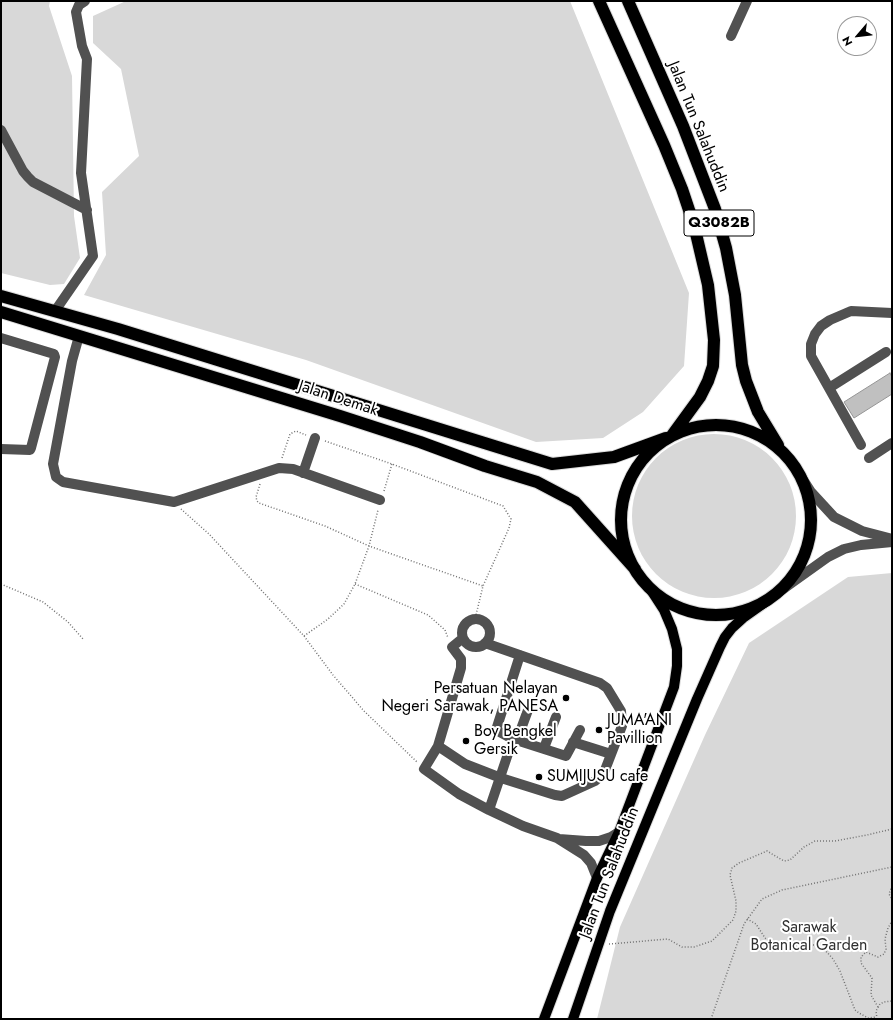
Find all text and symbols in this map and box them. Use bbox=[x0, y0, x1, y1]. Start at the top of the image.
north arrow bbox=[837, 16, 877, 56]
text: N bbox=[838, 34, 856, 49]
street label: Jalan Tun Salahuddin bbox=[663, 59, 733, 195]
road number: Q3082B bbox=[684, 210, 754, 236]
street label: Jalan Demak bbox=[296, 377, 380, 421]
place label: Persatuan Nelayan Negeri Sarawak, PANESA bbox=[381, 679, 558, 717]
marker: Persatuan Nelayan Negeri Sarawak, PANESA bbox=[561, 693, 571, 703]
place label: JUMA'ANI Pavillion bbox=[607, 711, 672, 749]
place label: Boy Bengkel Gersik bbox=[474, 722, 557, 760]
marker: JUMA'ANI Pavillion bbox=[594, 725, 604, 735]
marker: Boy Bengkel Gersik bbox=[461, 736, 471, 746]
place label: SUMIJUSU cafe bbox=[547, 767, 648, 787]
marker: SUMIJUSU cafe bbox=[534, 772, 544, 782]
street label: Jalan Tun Salahuddin bbox=[576, 805, 644, 941]
park label: Sarawak Botanical Garden bbox=[751, 918, 867, 956]

